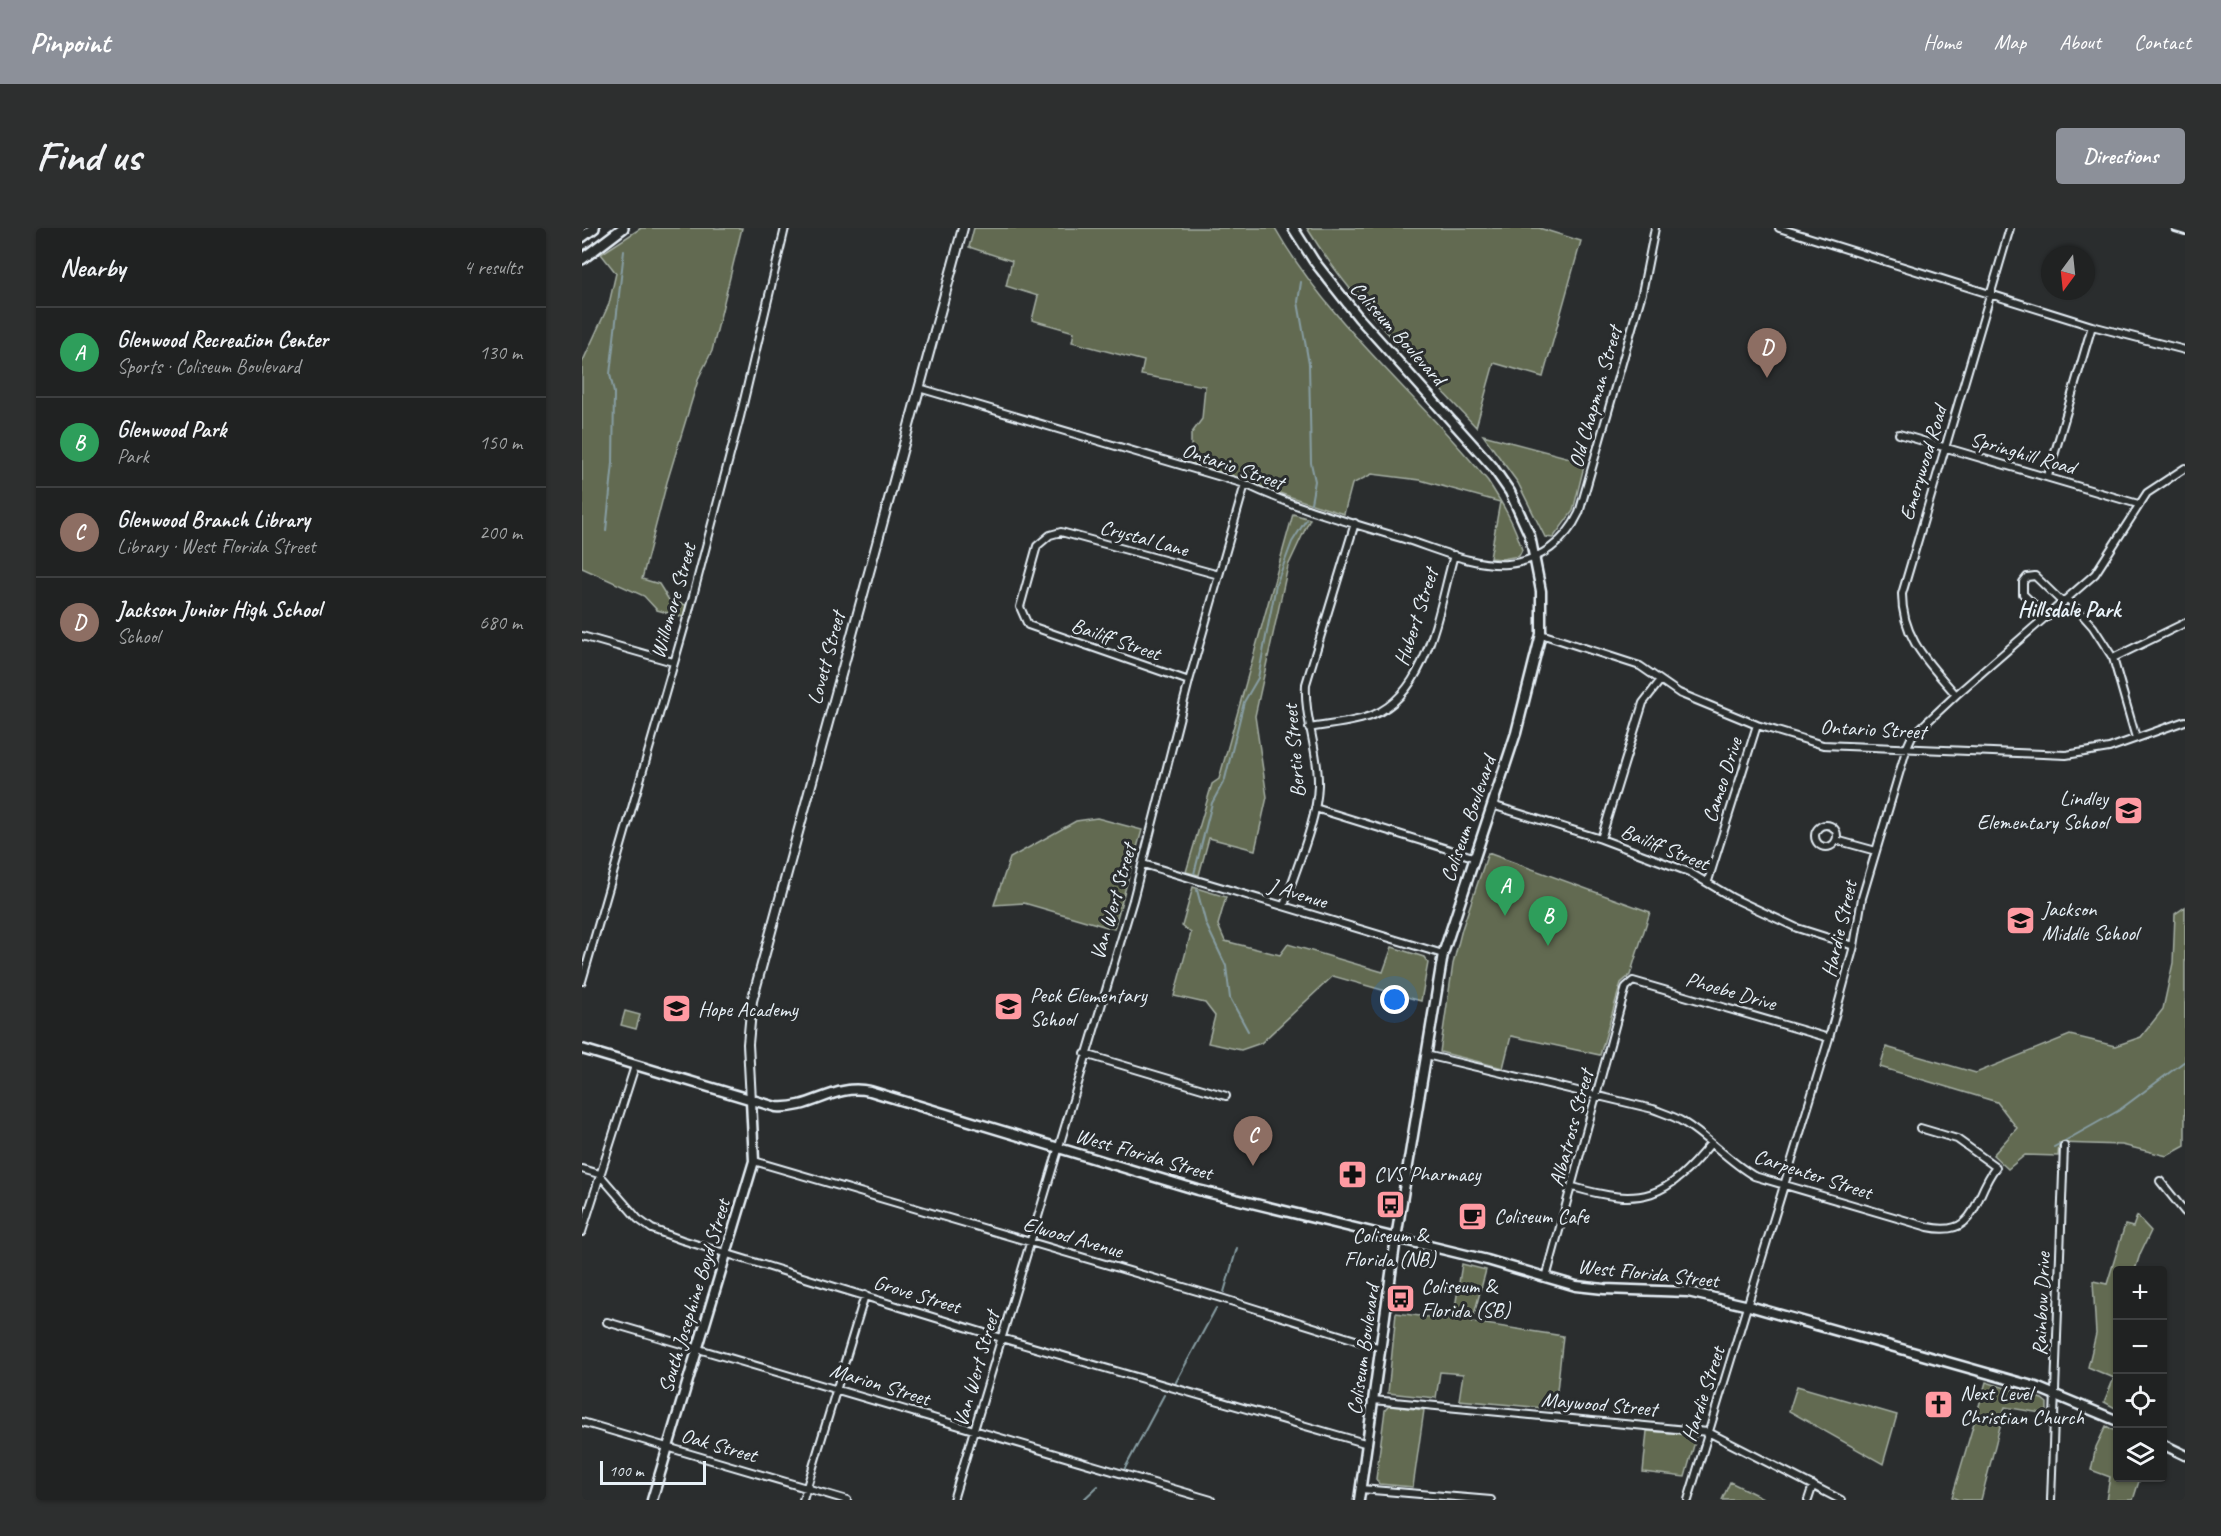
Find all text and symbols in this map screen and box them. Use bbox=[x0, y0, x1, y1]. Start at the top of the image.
text: Pinpoint bbox=[30, 25, 110, 60]
text: Home bbox=[1923, 29, 1961, 55]
text: Map bbox=[1994, 29, 2026, 55]
text: About bbox=[2059, 29, 2101, 55]
text: Contact bbox=[2134, 29, 2191, 55]
button: Directions bbox=[2056, 128, 2185, 184]
text: Find us bbox=[36, 130, 141, 183]
north arrow bbox=[2041, 246, 2095, 300]
text: Nearby bbox=[60, 251, 125, 284]
text: 4 results bbox=[463, 255, 522, 280]
street label: Coliseum Boulevard bbox=[1344, 276, 1454, 393]
street label: Old Chapman Street bbox=[1562, 320, 1628, 471]
text: Glenwood Recreation Center bbox=[117, 326, 328, 354]
pin: D bbox=[1748, 328, 1786, 378]
text: A bbox=[74, 340, 85, 365]
text: 130 m bbox=[479, 340, 522, 365]
text: Sports · Coliseum Boulevard bbox=[117, 354, 300, 379]
street label: Emerywood Road bbox=[1893, 400, 1954, 524]
text: Glenwood Park bbox=[117, 416, 226, 444]
street label: Springhill Road bbox=[1967, 426, 2082, 481]
text: B bbox=[74, 430, 85, 455]
text: 150 m bbox=[479, 430, 522, 455]
street label: Ontario Street bbox=[1179, 436, 1290, 496]
text: Park bbox=[117, 444, 149, 469]
text: Glenwood Branch Library bbox=[117, 506, 310, 534]
street label: Crystal Lane bbox=[1097, 514, 1192, 563]
text: C bbox=[75, 520, 84, 545]
text: 200 m bbox=[479, 520, 522, 545]
text: Library · West Florida Street bbox=[117, 534, 316, 559]
street label: Willomore Street bbox=[644, 539, 702, 661]
street label: Hubert Street bbox=[1388, 562, 1445, 669]
text: Jackson Junior High School bbox=[117, 596, 322, 624]
district label: Hillsdale Park bbox=[2018, 596, 2122, 624]
street label: Lovett Street bbox=[801, 606, 852, 707]
text: D bbox=[74, 610, 85, 635]
text: 680 m bbox=[479, 610, 522, 635]
street label: Bailiff Street bbox=[1068, 612, 1166, 667]
text: School bbox=[117, 624, 160, 649]
street label: Bertie Street bbox=[1277, 701, 1311, 799]
street label: Ontario Street bbox=[1820, 713, 1930, 745]
street label: Cameo Drive bbox=[1696, 733, 1748, 826]
street label: Coliseum Boulevard bbox=[1434, 749, 1503, 885]
place label: Lindley Elementary School bbox=[1977, 785, 2111, 835]
school or university icon: Lindley Elementary School bbox=[2113, 794, 2145, 826]
street label: Bailiff Street bbox=[1617, 818, 1715, 877]
street label: Van Wert Street bbox=[1084, 838, 1143, 963]
pin: A bbox=[1486, 866, 1524, 916]
street label: J Avenue bbox=[1265, 872, 1331, 915]
street label: Hardie Street bbox=[1815, 876, 1863, 980]
pin: B bbox=[1528, 896, 1568, 946]
place label: Jackson Middle School bbox=[2041, 896, 2142, 946]
school or university icon: Jackson Middle School bbox=[2005, 905, 2037, 937]
street label: Phoebe Drive bbox=[1683, 966, 1780, 1017]
place label: Peck Elementary School bbox=[1030, 982, 1149, 1032]
your location bbox=[1380, 985, 1409, 1014]
school or university icon: Peck Elementary School bbox=[993, 991, 1025, 1023]
school or university icon: Hope Academy bbox=[661, 993, 693, 1025]
place label: Hope Academy bbox=[698, 996, 799, 1022]
street label: Albatross Street bbox=[1543, 1064, 1600, 1189]
pin: C bbox=[1234, 1116, 1272, 1166]
street label: West Florida Street bbox=[1072, 1122, 1218, 1187]
street label: Carpenter Street bbox=[1751, 1143, 1877, 1206]
pharmacy icon: CVS Pharmacy bbox=[1337, 1158, 1369, 1190]
place label: CVS Pharmacy bbox=[1374, 1161, 1482, 1187]
bus stop icon: Coliseum & Florida (NB) bbox=[1374, 1188, 1406, 1220]
street label: South Josephine Boyd Street bbox=[652, 1194, 736, 1396]
cafe icon: Coliseum Cafe bbox=[1457, 1200, 1489, 1232]
place label: Coliseum Cafe bbox=[1494, 1203, 1590, 1229]
street label: Elwood Avenue bbox=[1020, 1210, 1127, 1264]
place label: Coliseum & Florida (NB) bbox=[1344, 1222, 1437, 1272]
street label: Rainbow Drive bbox=[2026, 1250, 2056, 1356]
street label: West Florida Street bbox=[1576, 1253, 1722, 1294]
map controls bbox=[2113, 1266, 2167, 1482]
button: + bbox=[2113, 1266, 2167, 1320]
street label: Grove Street bbox=[870, 1269, 965, 1320]
place label: Coliseum & Florida (SB) bbox=[1421, 1273, 1511, 1323]
street label: Coliseum Boulevard bbox=[1341, 1280, 1386, 1417]
bus stop icon: Coliseum & Florida (SB) bbox=[1384, 1282, 1416, 1314]
street label: Van Wert Street bbox=[947, 1305, 1006, 1430]
button: − bbox=[2113, 1320, 2167, 1374]
street label: Hardie Street bbox=[1675, 1341, 1731, 1445]
street label: Marion Street bbox=[827, 1357, 935, 1412]
button: locate bbox=[2113, 1374, 2167, 1428]
place label: Next Level Christian Church bbox=[1960, 1380, 2084, 1430]
street label: Maywood Street bbox=[1540, 1386, 1661, 1422]
church icon: Next Level Christian Church bbox=[1923, 1389, 1955, 1421]
street label: Oak Street bbox=[678, 1422, 762, 1469]
button: layers bbox=[2113, 1428, 2167, 1482]
scale bar bbox=[600, 1458, 706, 1486]
text: 100 m bbox=[609, 1461, 643, 1481]

